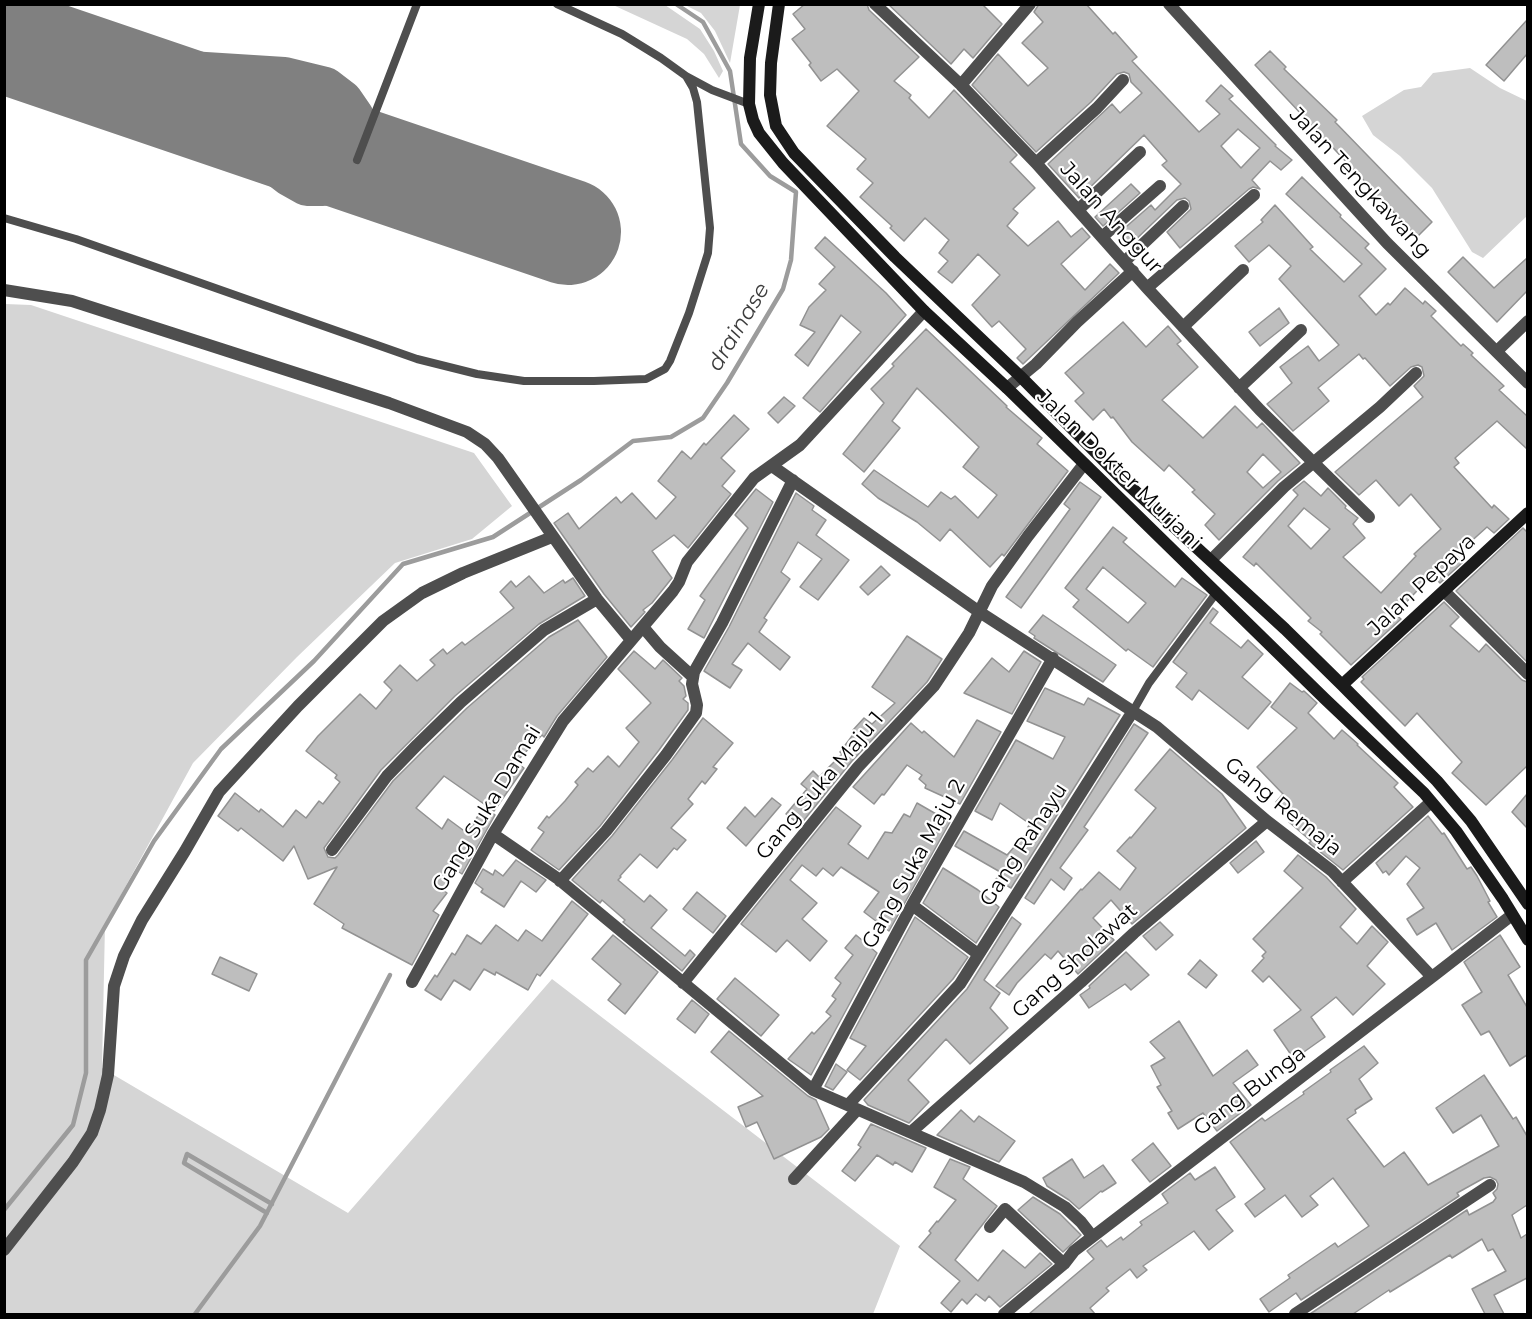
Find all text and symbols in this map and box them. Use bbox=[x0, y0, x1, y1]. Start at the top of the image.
street label: Jalan Tengkawang bbox=[1284, 103, 1436, 263]
street label: Jalan Anggur bbox=[1054, 157, 1168, 279]
water label: drainase bbox=[702, 278, 776, 376]
street label: Jalan Dokter Murjani bbox=[1031, 385, 1207, 555]
street label: Jalan Pepaya bbox=[1363, 529, 1481, 641]
street label: Gang Suka Maju 1 bbox=[751, 707, 889, 865]
street label: Gang Suka Damai bbox=[427, 721, 547, 897]
street label: Gang Remaja bbox=[1219, 752, 1347, 862]
street label: Gang Suka Maju 2 bbox=[857, 775, 971, 953]
street label: Gang Rahayu bbox=[975, 779, 1073, 911]
street label: Gang Sholawat bbox=[1007, 898, 1143, 1024]
street label: Gang Bunga bbox=[1189, 1041, 1311, 1141]

